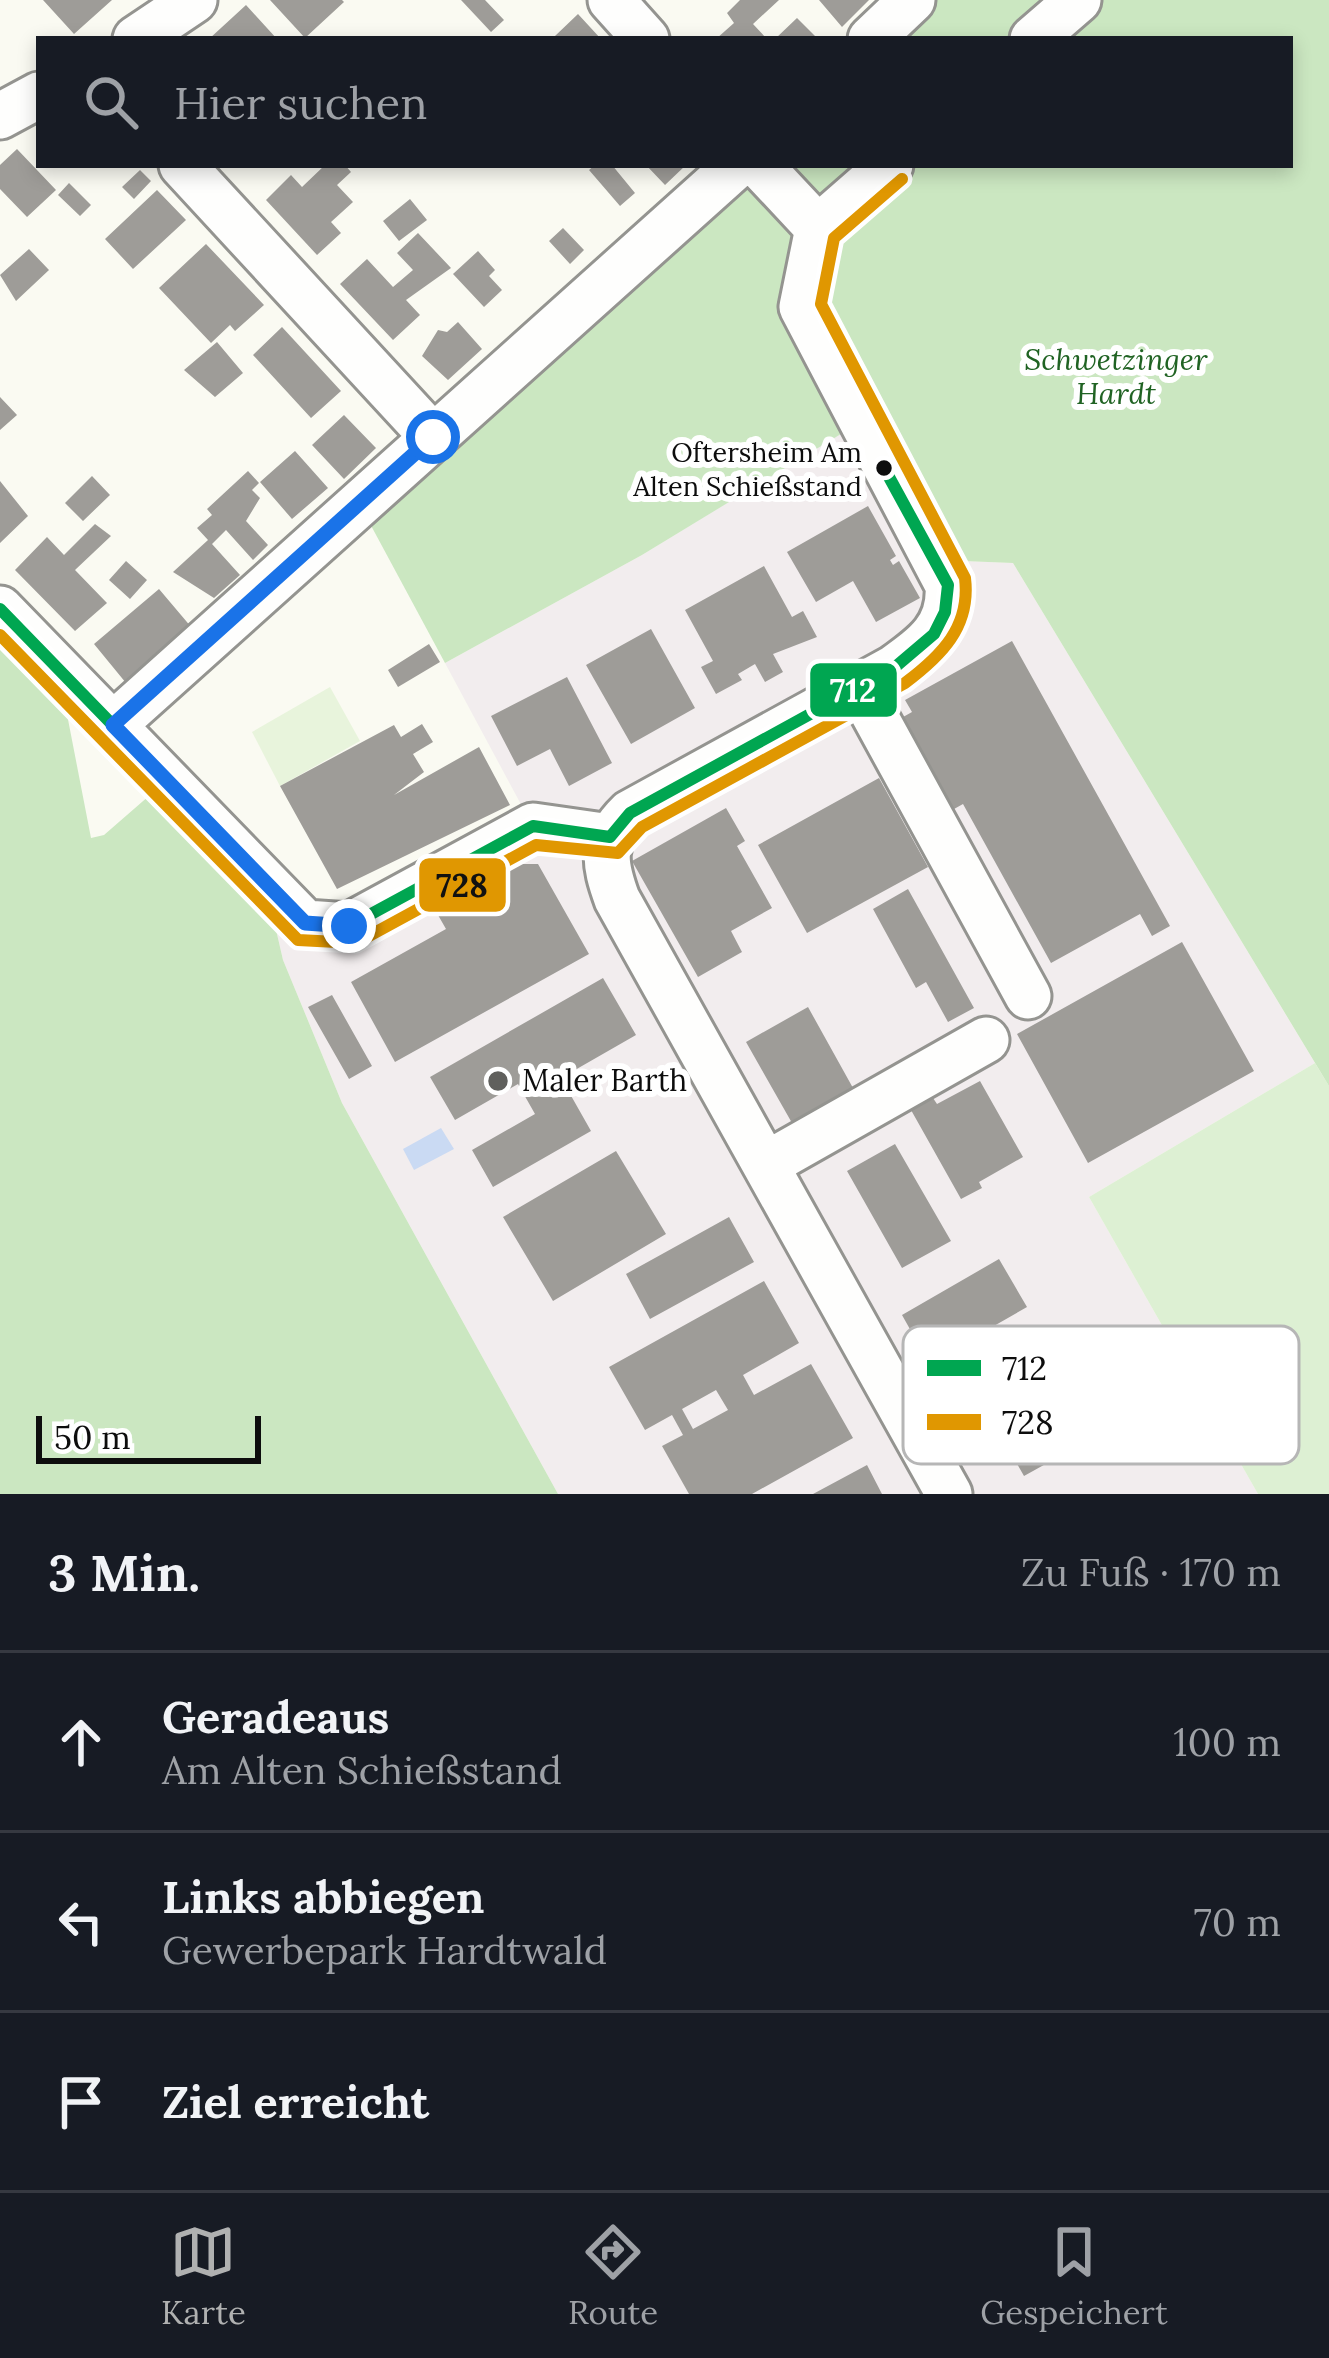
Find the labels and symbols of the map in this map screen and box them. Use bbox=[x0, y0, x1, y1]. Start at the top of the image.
park label: Schwetzinger Hardt bbox=[1024, 340, 1208, 412]
route start bbox=[406, 410, 460, 464]
place label: Oftersheim Am Alten Schießstand bbox=[632, 435, 862, 503]
marker: Oftersheim Am Alten Schießstand bbox=[873, 457, 895, 479]
line badge: 712 bbox=[808, 661, 899, 719]
text: 712 bbox=[830, 669, 876, 711]
line badge: 728 bbox=[417, 856, 508, 914]
text: 728 bbox=[436, 864, 488, 906]
route end bbox=[322, 899, 376, 953]
place label: Maler Barth bbox=[522, 1061, 687, 1099]
marker: Maler Barth bbox=[485, 1068, 511, 1094]
legend bbox=[903, 1326, 1299, 1464]
text: 712 bbox=[1002, 1347, 1047, 1389]
text: 728 bbox=[1002, 1401, 1053, 1443]
scale bar bbox=[36, 1410, 261, 1463]

